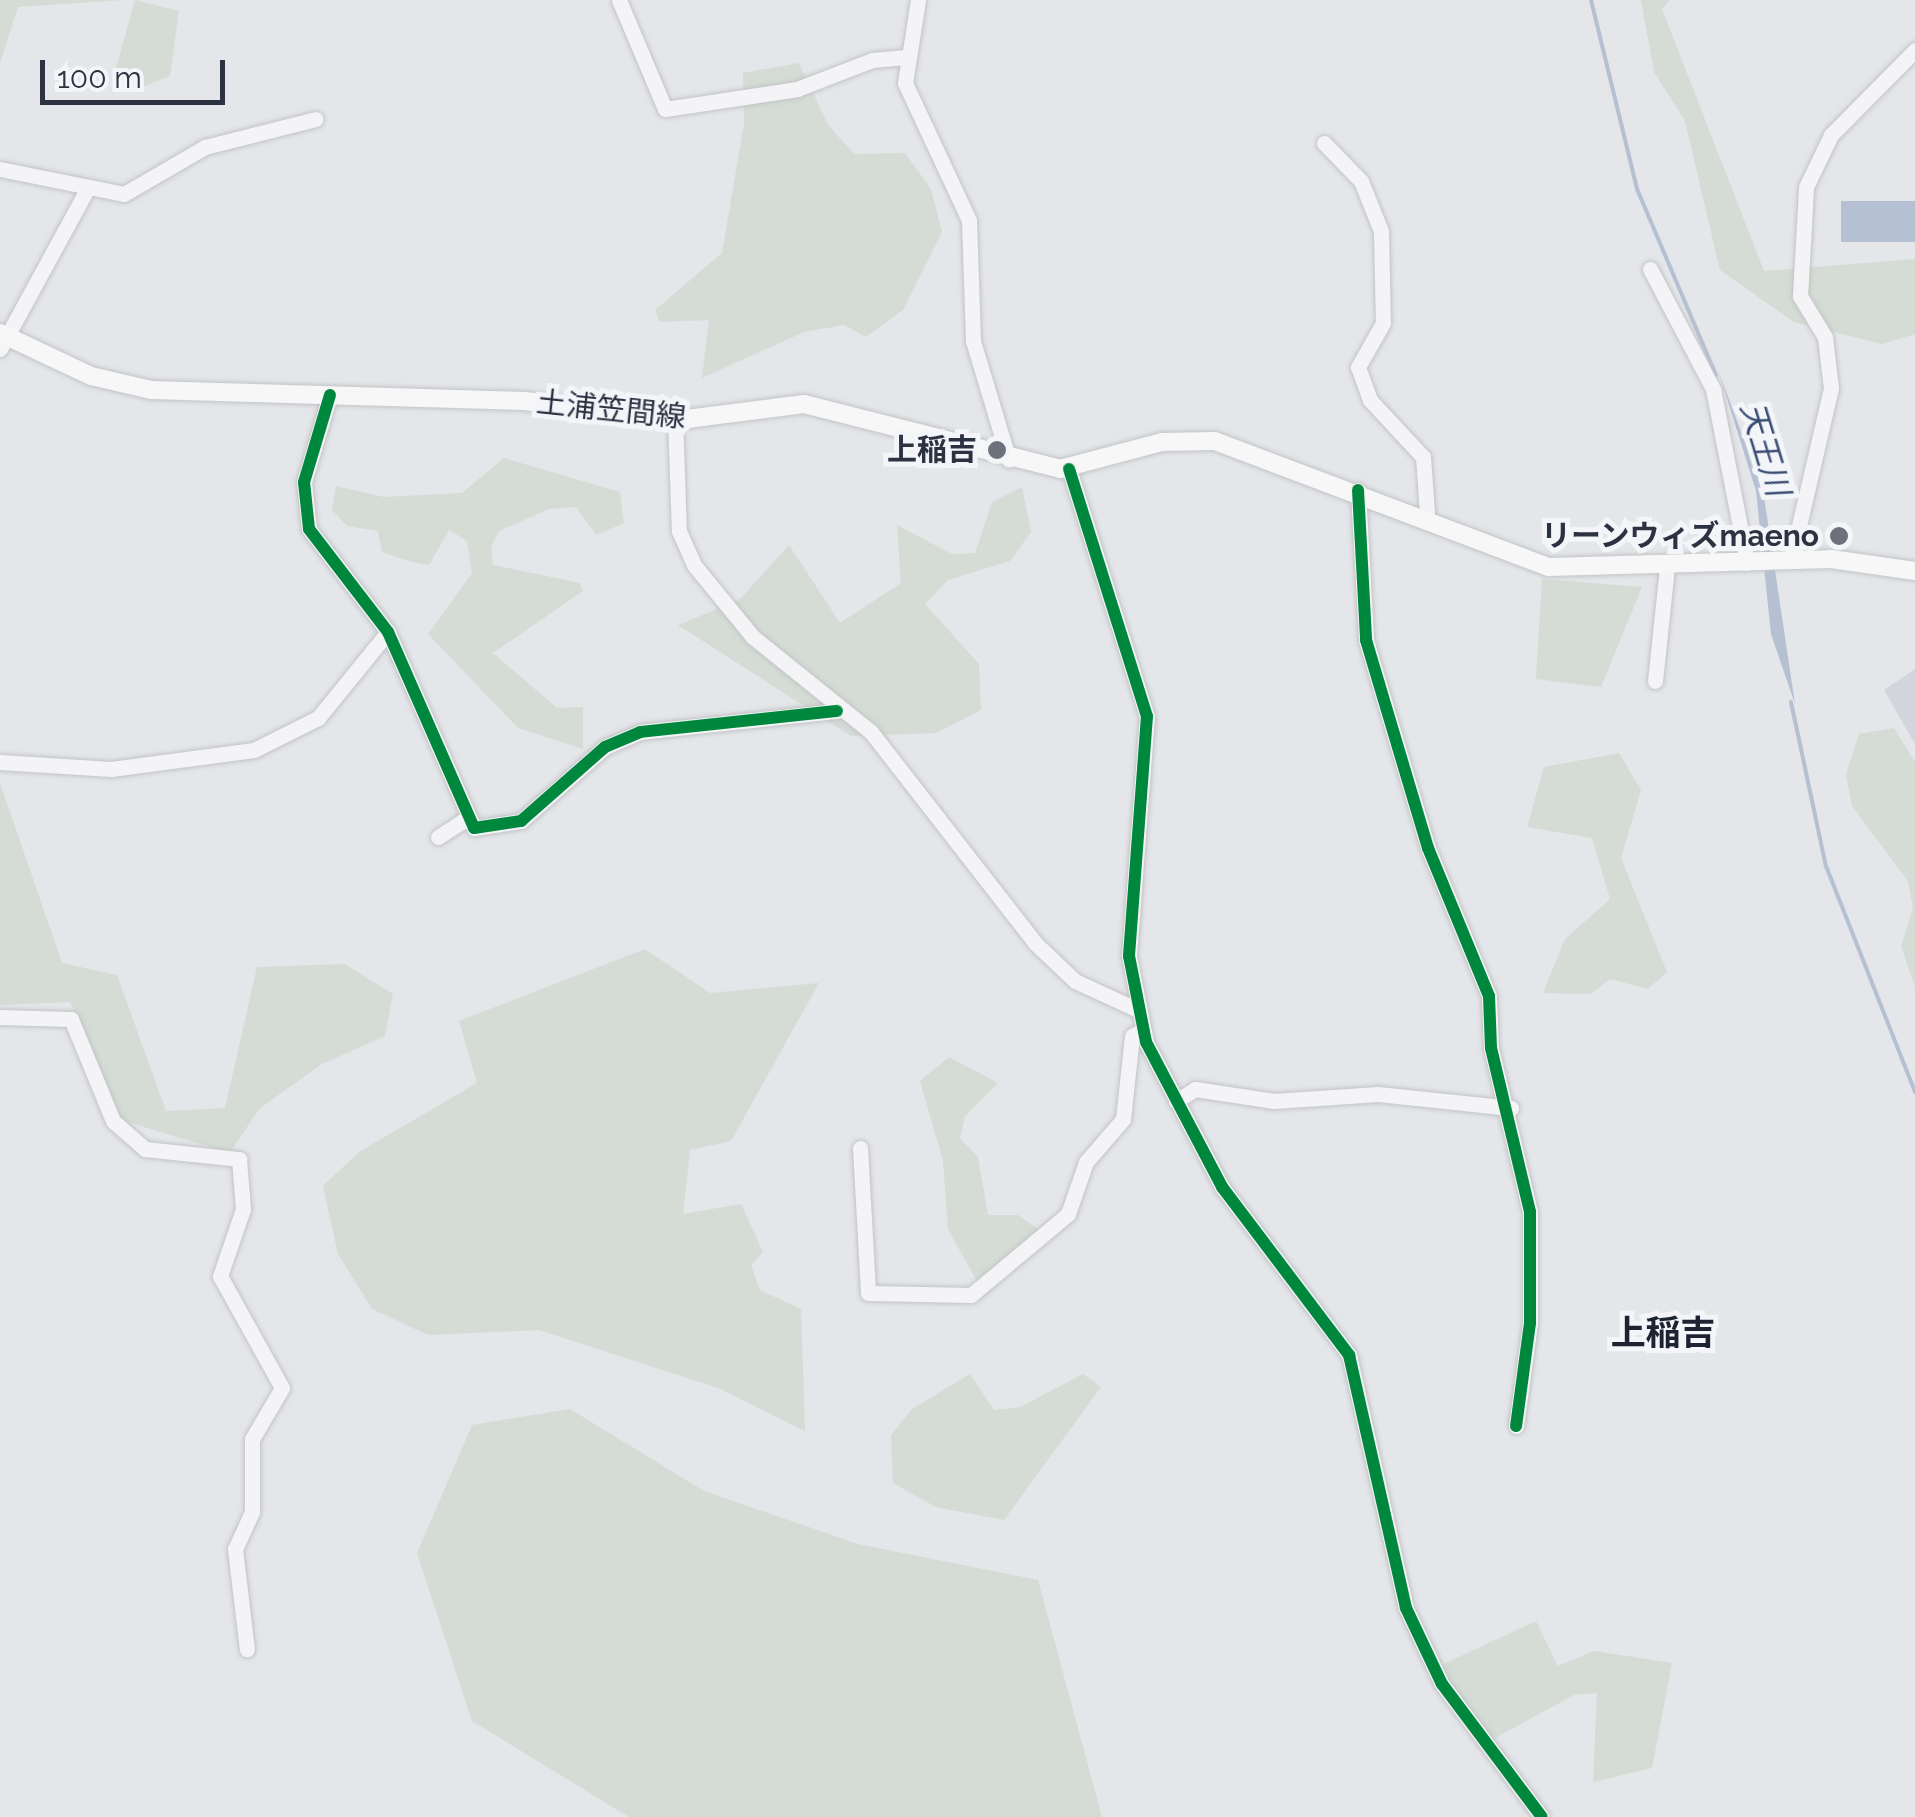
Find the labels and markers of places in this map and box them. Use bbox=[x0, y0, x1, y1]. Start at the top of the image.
place label: 上稲吉 bbox=[887, 432, 977, 468]
marker: 上稲吉 bbox=[986, 439, 1008, 461]
place label: リーンウィズmaeno bbox=[1540, 518, 1819, 554]
marker: リーンウィズmaeno bbox=[1828, 525, 1850, 547]

